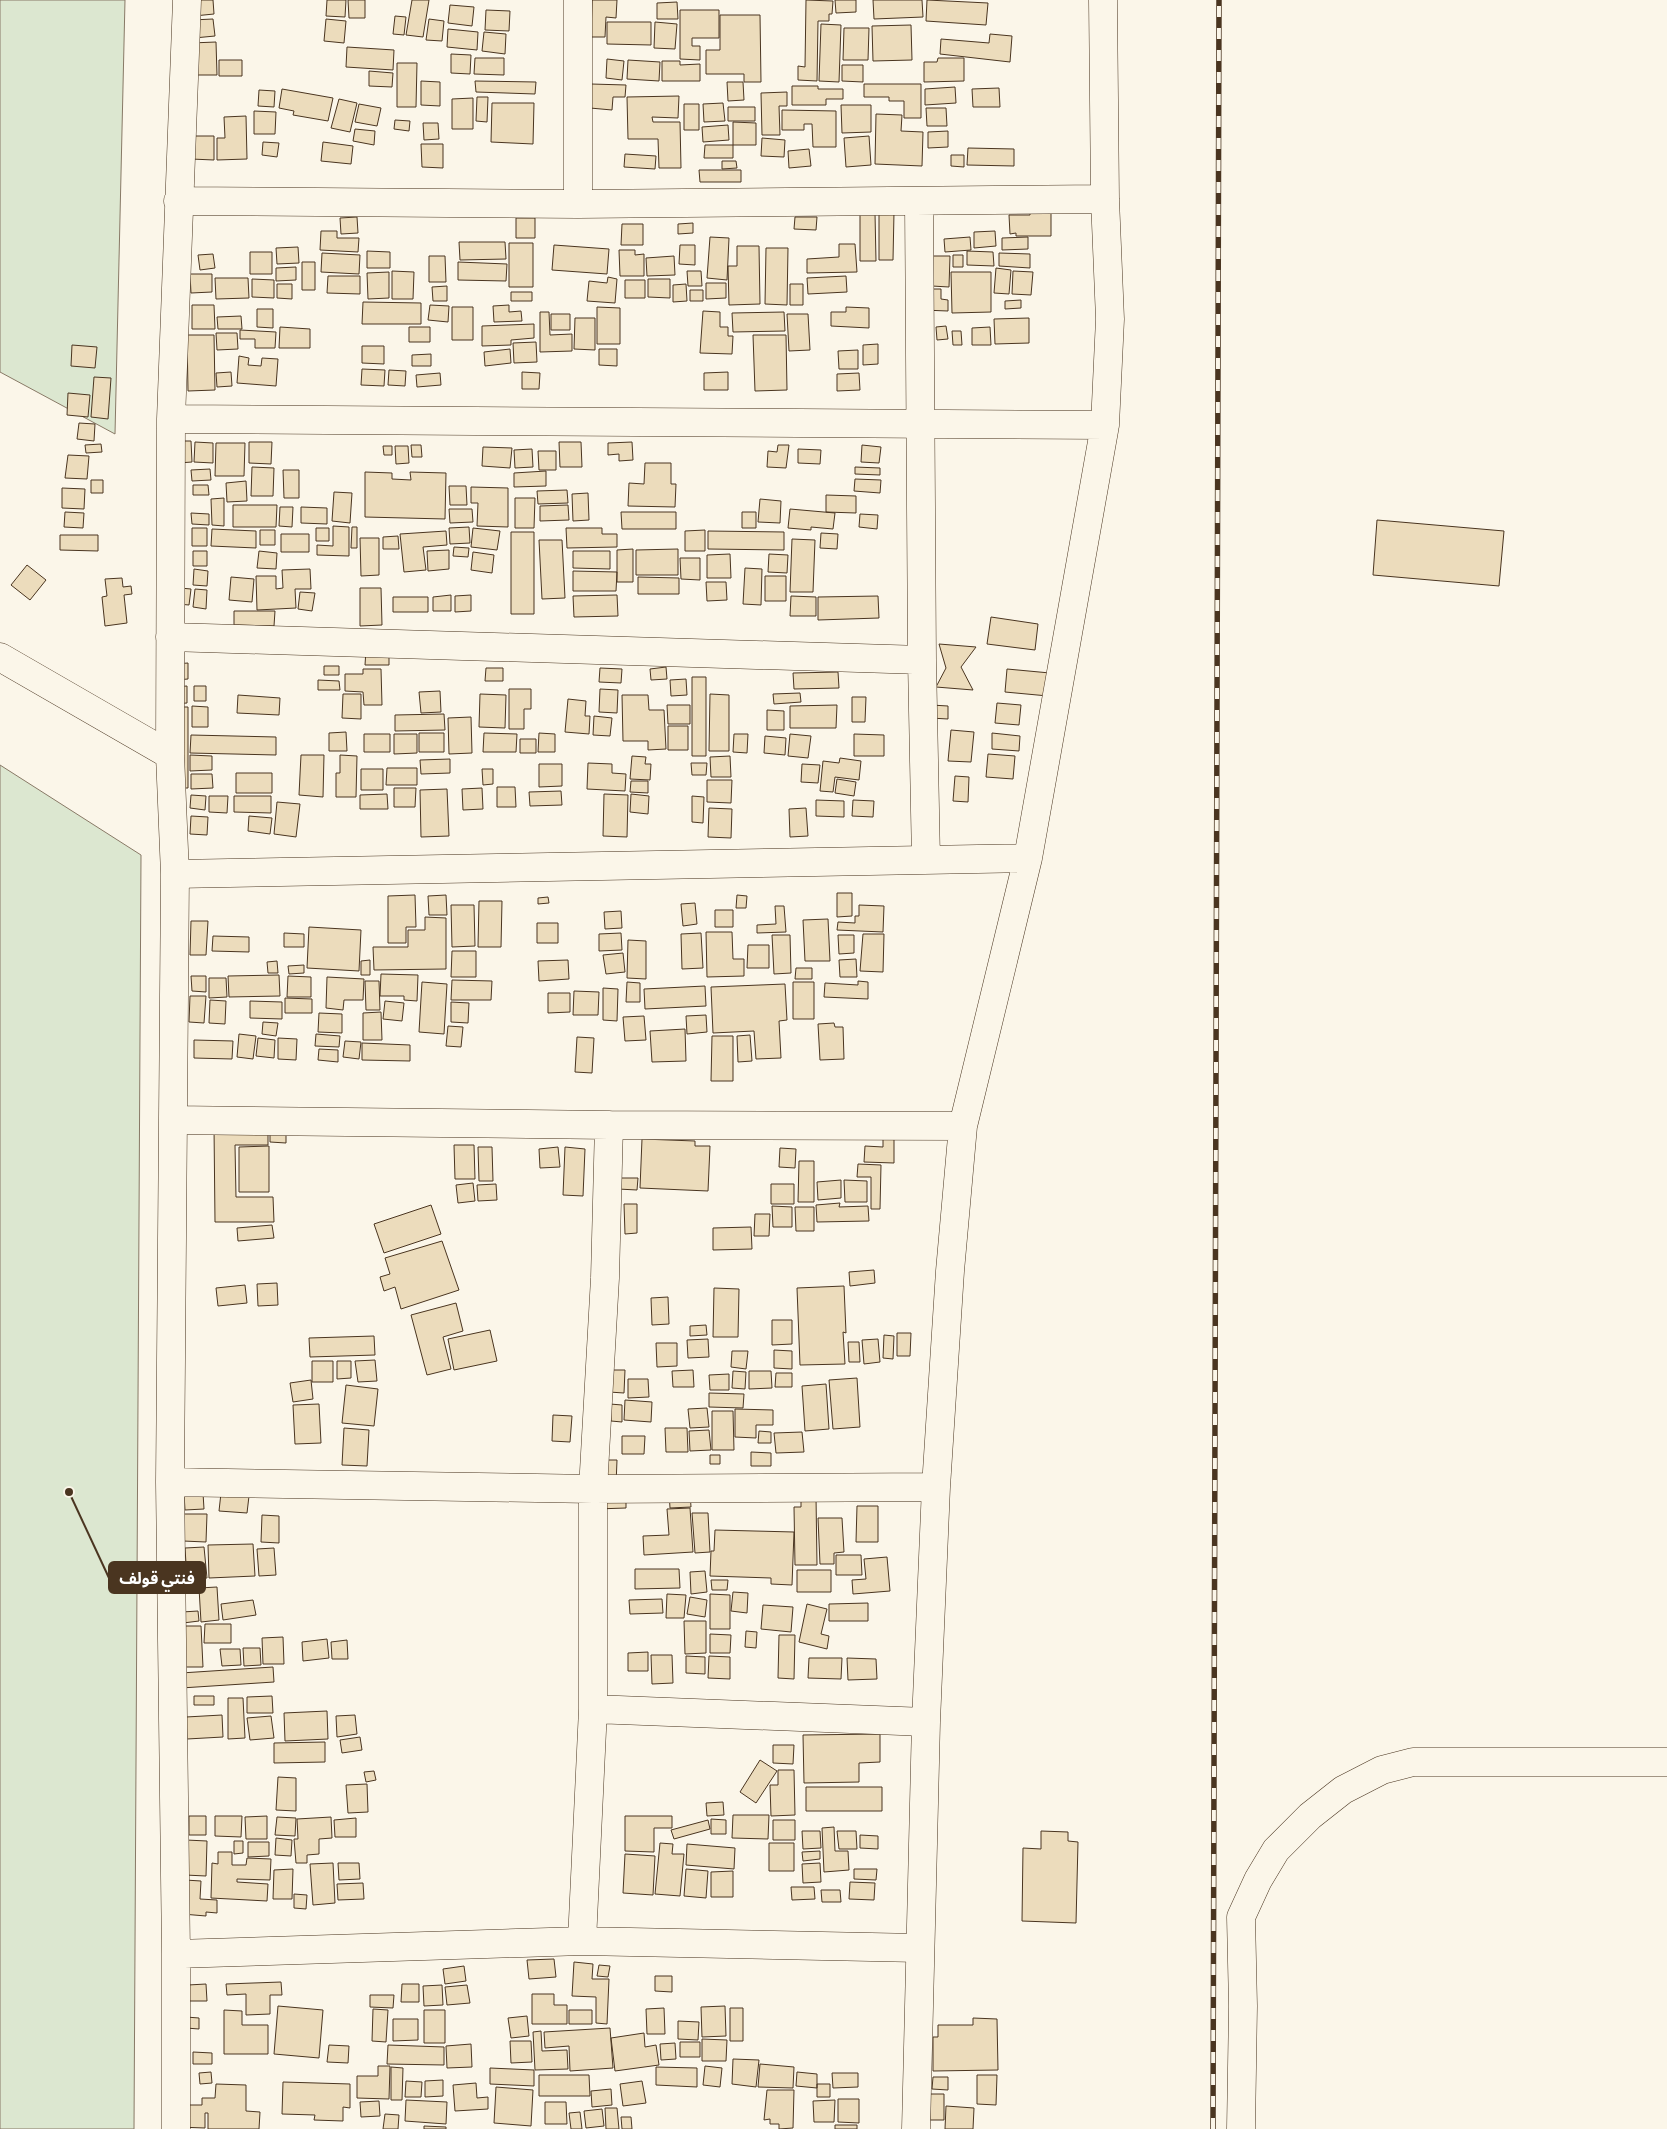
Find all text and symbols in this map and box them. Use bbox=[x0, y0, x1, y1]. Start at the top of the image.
callout: فنتي قولف bbox=[109, 1562, 205, 1593]
text: فنتي قولف bbox=[119, 1569, 195, 1592]

